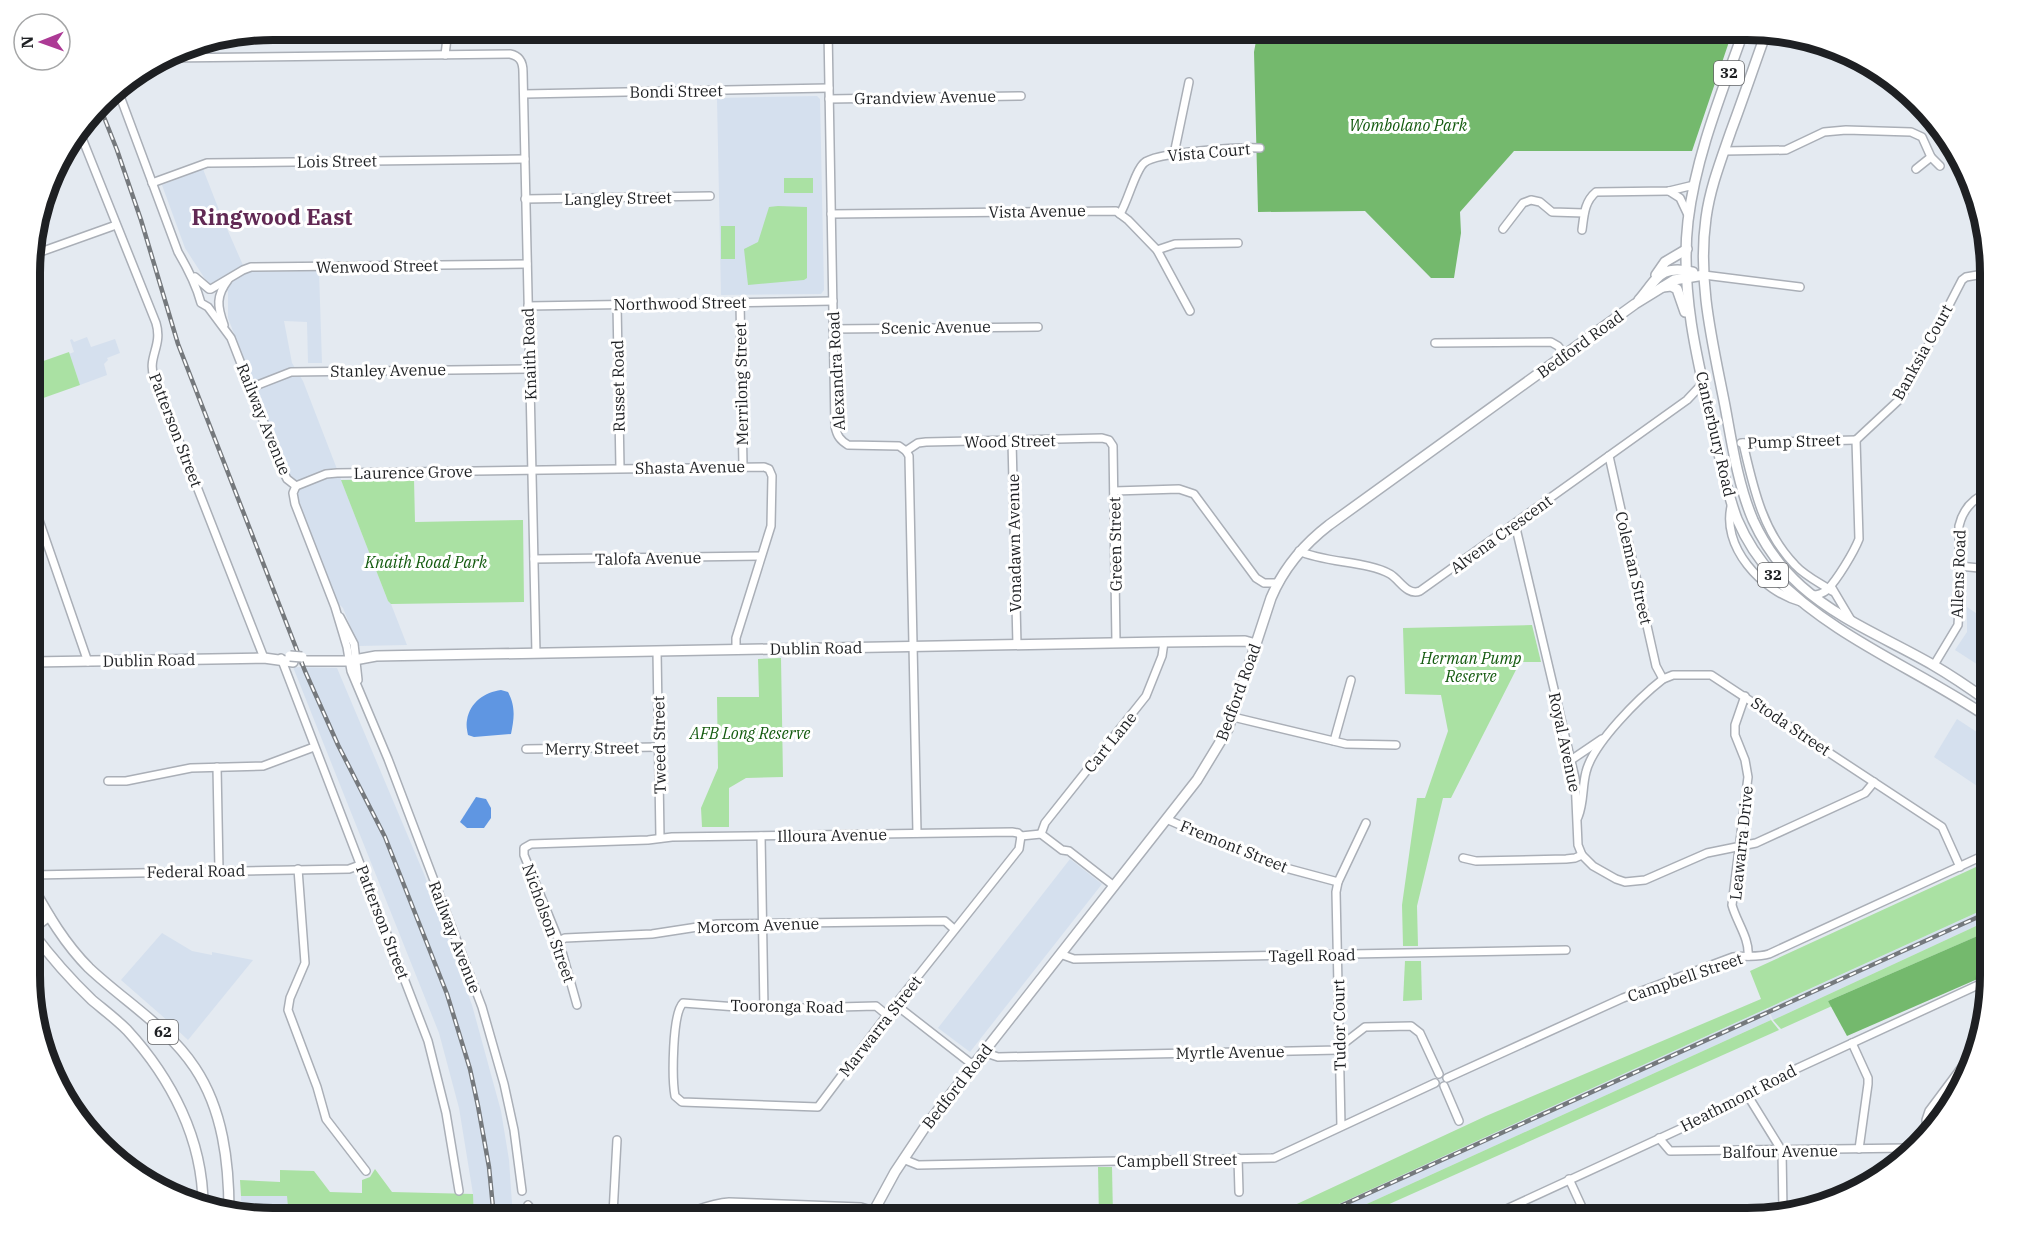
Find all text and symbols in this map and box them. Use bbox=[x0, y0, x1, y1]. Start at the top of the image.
north arrow bbox=[12, 12, 72, 72]
text: N bbox=[17, 36, 37, 49]
road number: 32 bbox=[1714, 61, 1744, 85]
street label: Bondi Street bbox=[629, 80, 723, 102]
street label: Grandview Avenue bbox=[854, 86, 996, 108]
park label: Wombolano Park bbox=[1349, 115, 1468, 135]
street label: Vista Court bbox=[1167, 138, 1252, 166]
street label: Lois Street bbox=[297, 150, 378, 172]
street label: Langley Street bbox=[564, 187, 672, 209]
street label: Vista Avenue bbox=[988, 200, 1086, 222]
district label: Ringwood East bbox=[192, 202, 352, 231]
street label: Wenwood Street bbox=[316, 255, 439, 277]
street label: Northwood Street bbox=[613, 292, 747, 314]
street label: Banksia Court bbox=[1887, 300, 1957, 403]
street label: Bedford Road bbox=[1533, 306, 1627, 382]
street label: Knaith Road bbox=[517, 307, 541, 401]
street label: Alexandra Road bbox=[823, 311, 849, 431]
street label: Scenic Avenue bbox=[881, 316, 991, 338]
street label: Merrilong Street bbox=[730, 322, 752, 446]
street label: Russet Road bbox=[607, 339, 629, 432]
street label: Stanley Avenue bbox=[330, 359, 446, 381]
street label: Railway Avenue bbox=[232, 360, 296, 478]
street label: Canterbury Road bbox=[1692, 369, 1740, 499]
street label: Patterson Street bbox=[145, 370, 207, 490]
street label: Pump Street bbox=[1747, 429, 1841, 453]
street label: Wood Street bbox=[964, 430, 1056, 452]
street label: Shasta Avenue bbox=[635, 456, 745, 478]
street label: Laurence Grove bbox=[353, 461, 473, 483]
street label: Vonadawn Avenue bbox=[1003, 473, 1025, 613]
street label: Alvena Crescent bbox=[1446, 490, 1556, 578]
street label: Green Street bbox=[1104, 496, 1126, 591]
street label: Coleman Street bbox=[1611, 509, 1657, 627]
street label: Allens Road bbox=[1946, 529, 1970, 619]
street label: Talofa Avenue bbox=[595, 547, 701, 569]
park label: Knaith Road Park bbox=[364, 552, 488, 572]
road number: 32 bbox=[1758, 563, 1788, 587]
street label: Dublin Road bbox=[769, 637, 863, 659]
street label: Bedford Road bbox=[1211, 640, 1265, 743]
park label: Herman Pump Reserve bbox=[1420, 648, 1521, 686]
street label: Dublin Road bbox=[102, 649, 196, 671]
street label: Royal Avenue bbox=[1545, 690, 1585, 794]
street label: Stoda Street bbox=[1748, 692, 1835, 760]
street label: Tweed Street bbox=[648, 695, 670, 794]
street label: Cart Lane bbox=[1079, 707, 1141, 777]
park label: AFB Long Reserve bbox=[689, 723, 810, 743]
street label: Merry Street bbox=[545, 737, 640, 759]
street label: Leawarra Drive bbox=[1725, 785, 1757, 901]
street label: Fremont Street bbox=[1177, 815, 1291, 877]
street label: Illoura Avenue bbox=[777, 824, 887, 846]
street label: Federal Road bbox=[146, 860, 246, 882]
street label: Nicholson Street bbox=[518, 861, 580, 986]
street label: Patterson Street bbox=[352, 862, 414, 982]
street label: Railway Avenue bbox=[424, 878, 486, 996]
street label: Morcom Avenue bbox=[696, 913, 820, 937]
street label: Tagell Road bbox=[1268, 944, 1356, 966]
street label: Campbell Street bbox=[1625, 948, 1746, 1006]
street label: Marwarra Street bbox=[834, 971, 926, 1081]
street label: Tudor Court bbox=[1328, 979, 1350, 1071]
street label: Tooronga Road bbox=[730, 995, 844, 1017]
road number: 62 bbox=[148, 1020, 178, 1044]
street label: Bedford Road bbox=[918, 1039, 997, 1132]
street label: Myrtle Avenue bbox=[1175, 1041, 1285, 1063]
street label: Heathmont Road bbox=[1677, 1060, 1800, 1136]
street label: Balfour Avenue bbox=[1722, 1140, 1838, 1162]
street label: Campbell Street bbox=[1117, 1149, 1238, 1171]

